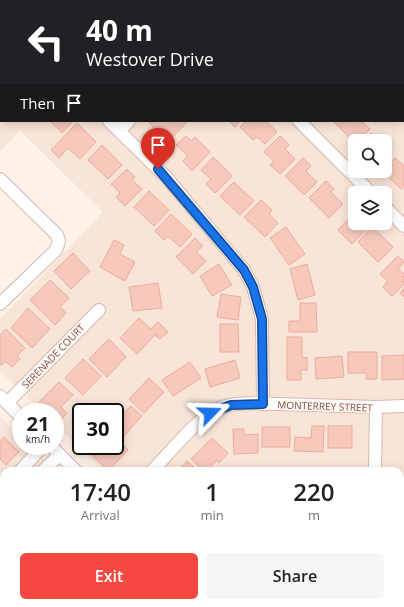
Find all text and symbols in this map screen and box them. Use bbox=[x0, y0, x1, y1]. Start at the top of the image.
text: 40 m bbox=[86, 11, 153, 49]
icon: left bbox=[20, 16, 72, 68]
text: Westover Drive bbox=[86, 47, 214, 71]
icon: arrive bbox=[63, 92, 85, 114]
text: Then bbox=[20, 93, 55, 113]
pin bbox=[141, 128, 175, 169]
icon: arrive bbox=[147, 134, 169, 156]
map controls bbox=[348, 134, 392, 230]
button: search bbox=[348, 134, 392, 178]
button: layers bbox=[348, 186, 392, 230]
street label: SERENADE COURT bbox=[18, 320, 88, 391]
position arrow bbox=[189, 392, 231, 434]
street label: MONTERREY STREET bbox=[277, 397, 373, 415]
speed limit sign: 30 bbox=[72, 403, 124, 455]
text: 21 bbox=[27, 410, 49, 437]
text: km/h bbox=[26, 432, 50, 446]
text: 17:40 bbox=[70, 475, 131, 508]
text: 1 bbox=[205, 475, 219, 508]
text: 220 bbox=[293, 475, 334, 508]
text: Arrival bbox=[81, 506, 120, 524]
text: min bbox=[201, 506, 224, 524]
text: m bbox=[308, 506, 320, 524]
button: Exit bbox=[20, 553, 198, 599]
button: Share bbox=[206, 553, 384, 599]

